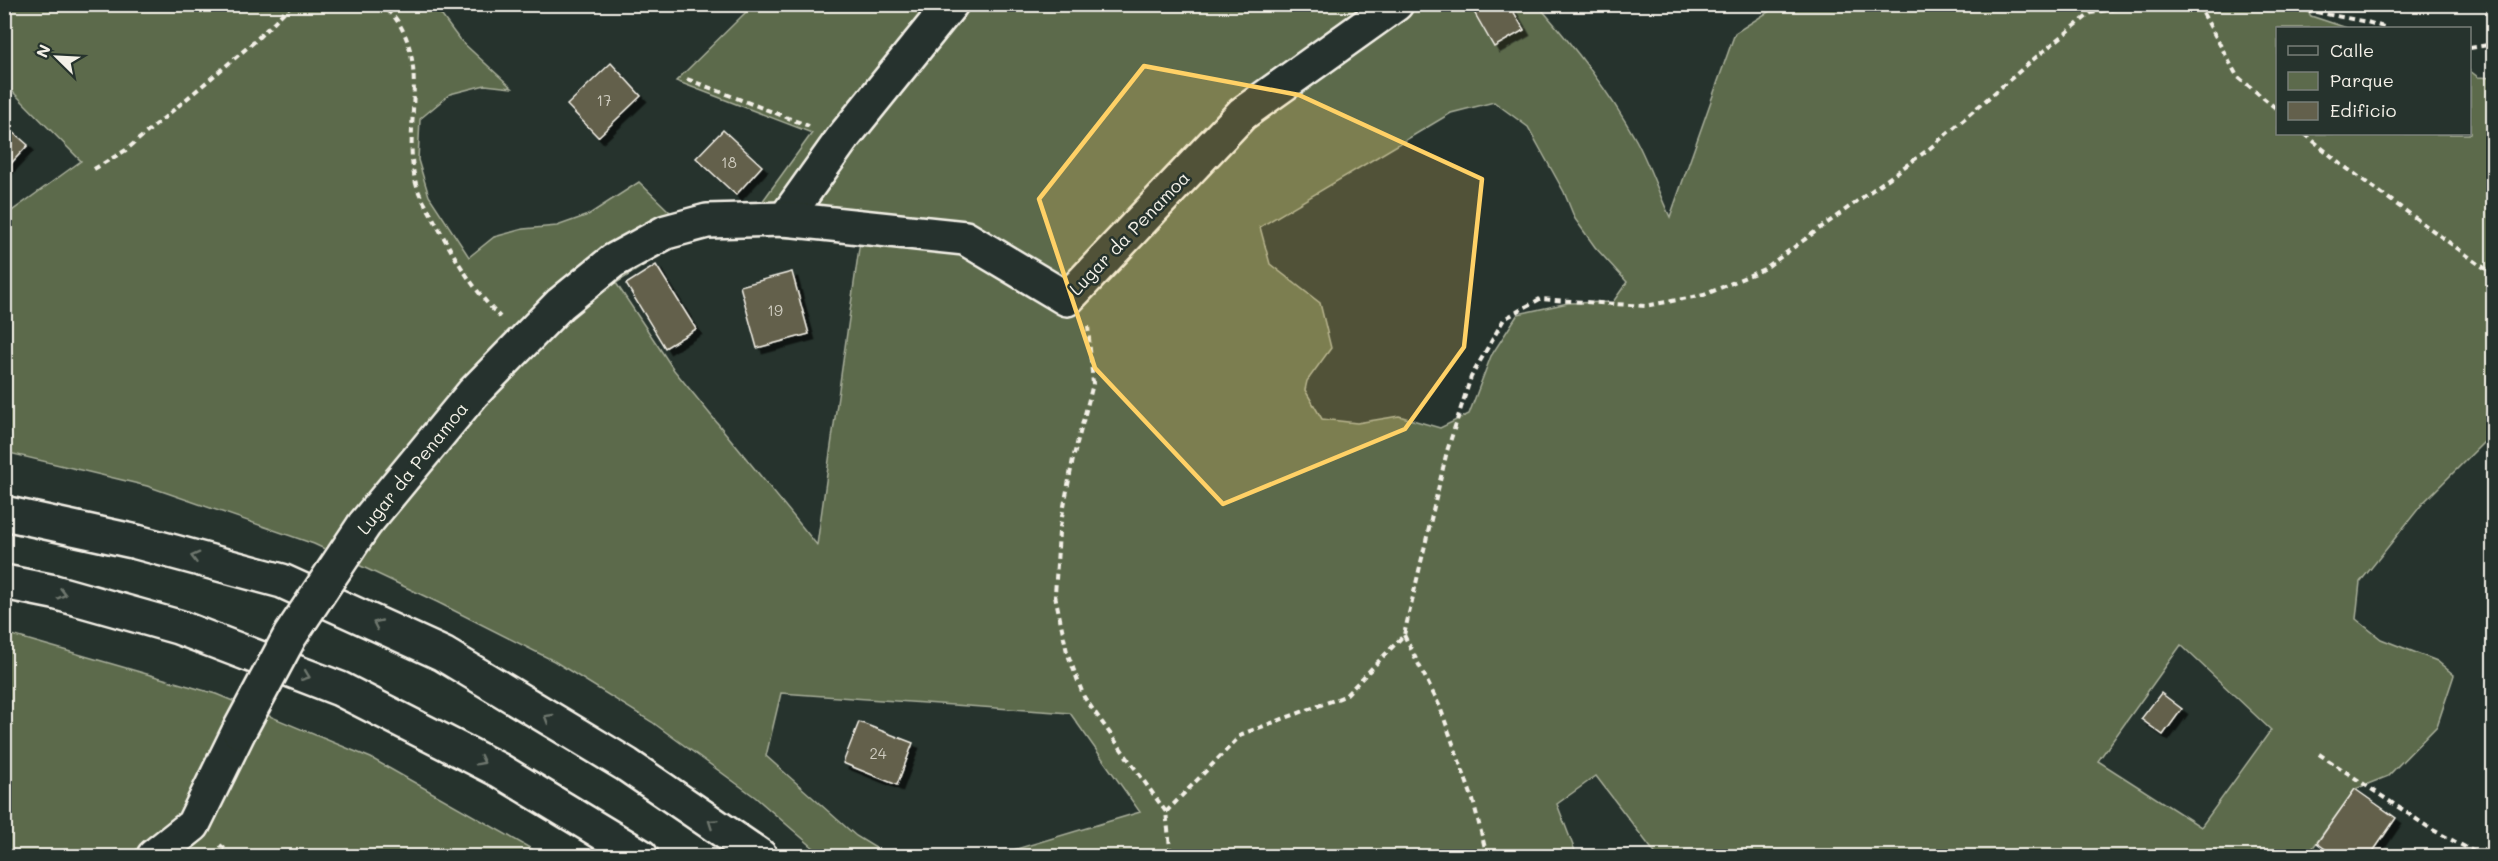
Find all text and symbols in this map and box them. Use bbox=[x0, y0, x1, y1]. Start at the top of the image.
north arrow bbox=[27, 27, 87, 87]
legend bbox=[2276, 27, 2471, 135]
text: Calle bbox=[2330, 38, 2374, 62]
text: N bbox=[31, 41, 55, 61]
text: Parque bbox=[2330, 68, 2394, 92]
house number: 17 bbox=[596, 90, 612, 110]
text: Edificio bbox=[2330, 98, 2397, 122]
house number: 18 bbox=[721, 152, 737, 172]
street label: Lugar da Penamoa bbox=[1064, 166, 1194, 300]
house number: 19 bbox=[767, 300, 783, 320]
street label: Lugar da Penamoa bbox=[351, 397, 473, 539]
one-way arrow bbox=[190, 552, 200, 565]
one-way arrow bbox=[56, 587, 67, 599]
one-way arrow bbox=[372, 620, 383, 632]
one-way arrow bbox=[300, 668, 311, 681]
one-way arrow bbox=[544, 713, 554, 725]
house number: 24 bbox=[869, 743, 887, 763]
one-way arrow bbox=[475, 754, 486, 766]
one-way arrow bbox=[707, 819, 718, 830]

